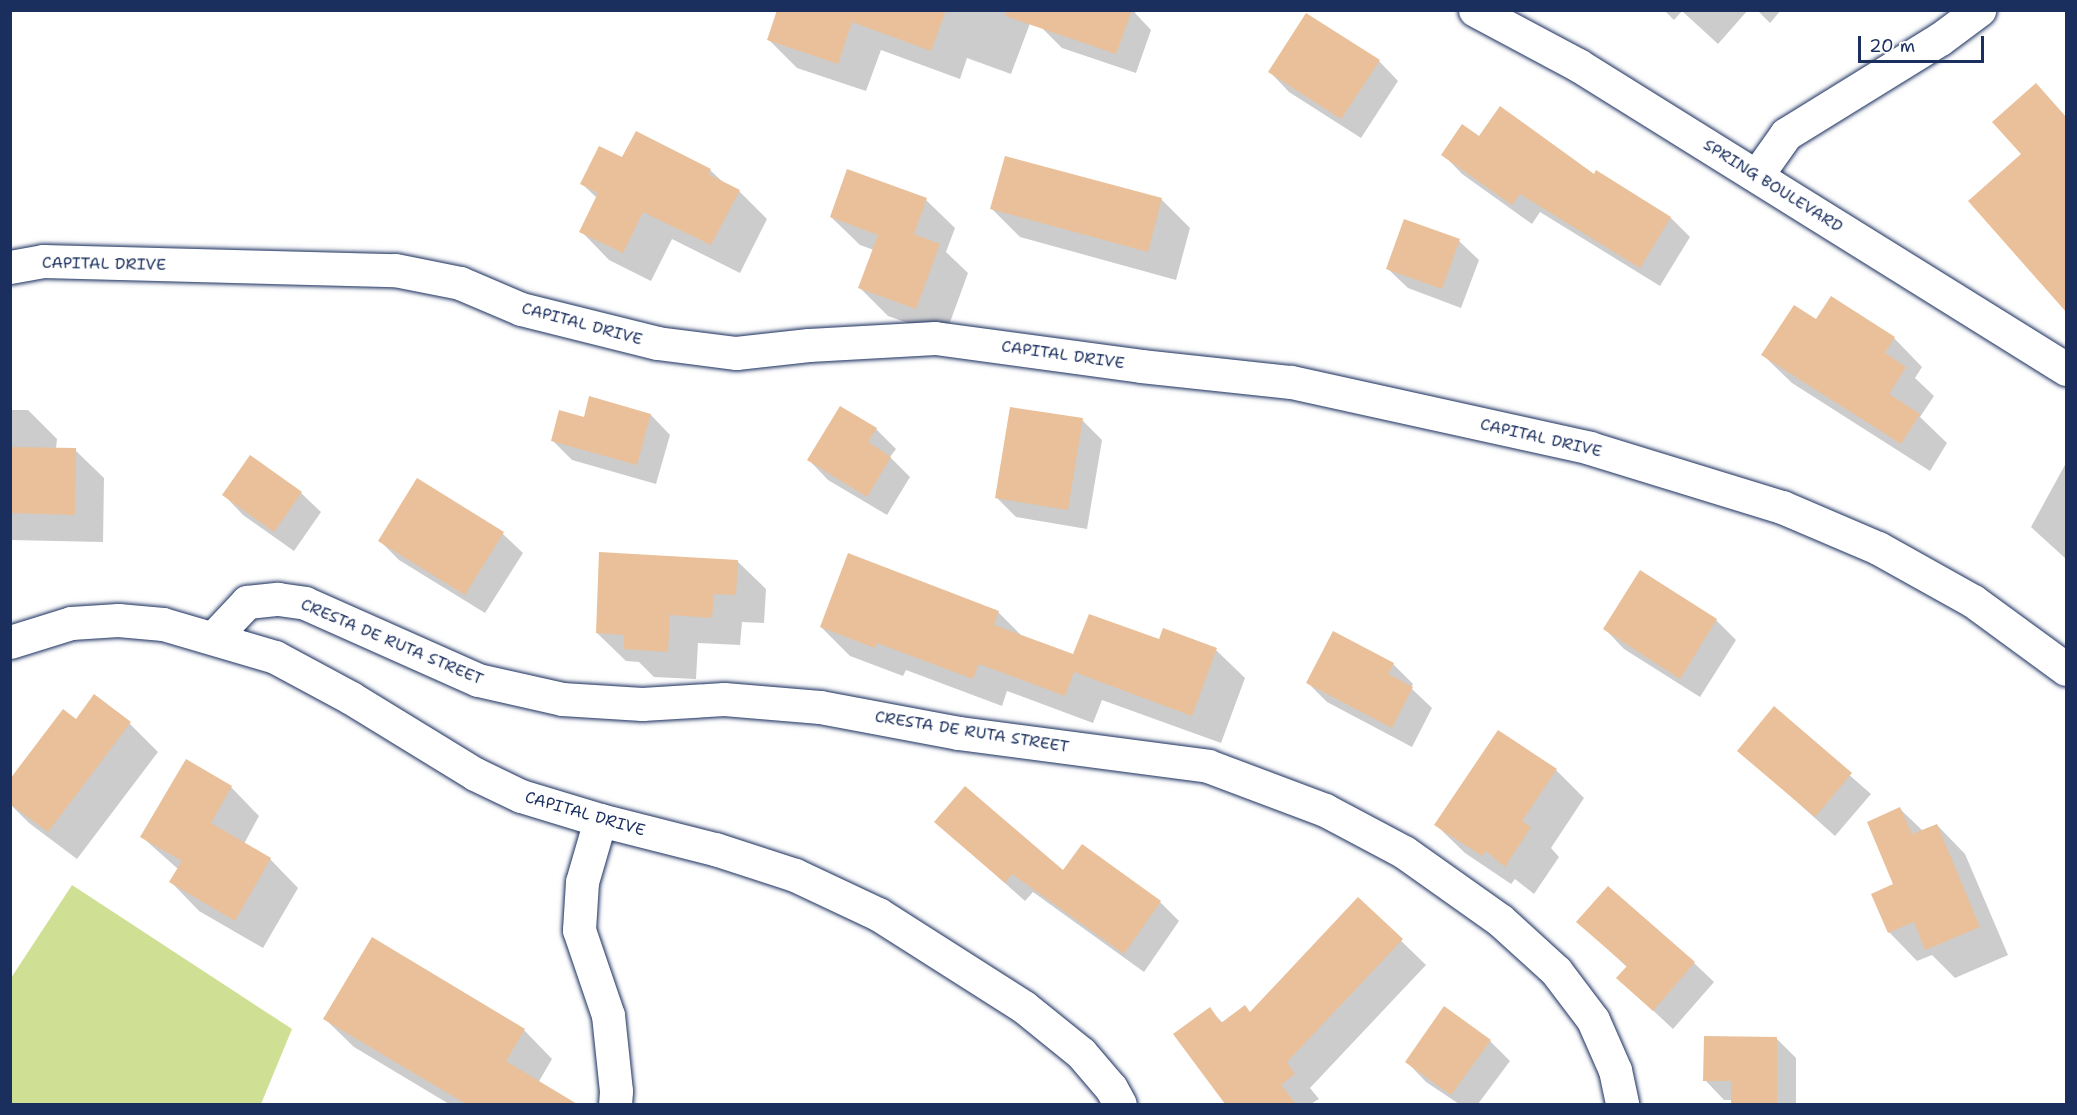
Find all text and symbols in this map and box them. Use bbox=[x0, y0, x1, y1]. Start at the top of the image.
scale bar bbox=[1861, 24, 1987, 62]
text: 20 m bbox=[1869, 34, 1915, 58]
street label: SPRING BOULEVARD bbox=[1700, 135, 1846, 237]
street label: CAPITAL DRIVE bbox=[42, 253, 166, 275]
street label: CAPITAL DRIVE bbox=[519, 299, 645, 349]
street label: CAPITAL DRIVE bbox=[1000, 337, 1126, 373]
street label: CAPITAL DRIVE bbox=[1478, 415, 1604, 461]
street label: CRESTA DE RUTA STREET bbox=[298, 595, 486, 689]
street label: CRESTA DE RUTA STREET bbox=[873, 707, 1071, 757]
street label: CAPITAL DRIVE bbox=[523, 788, 647, 840]

